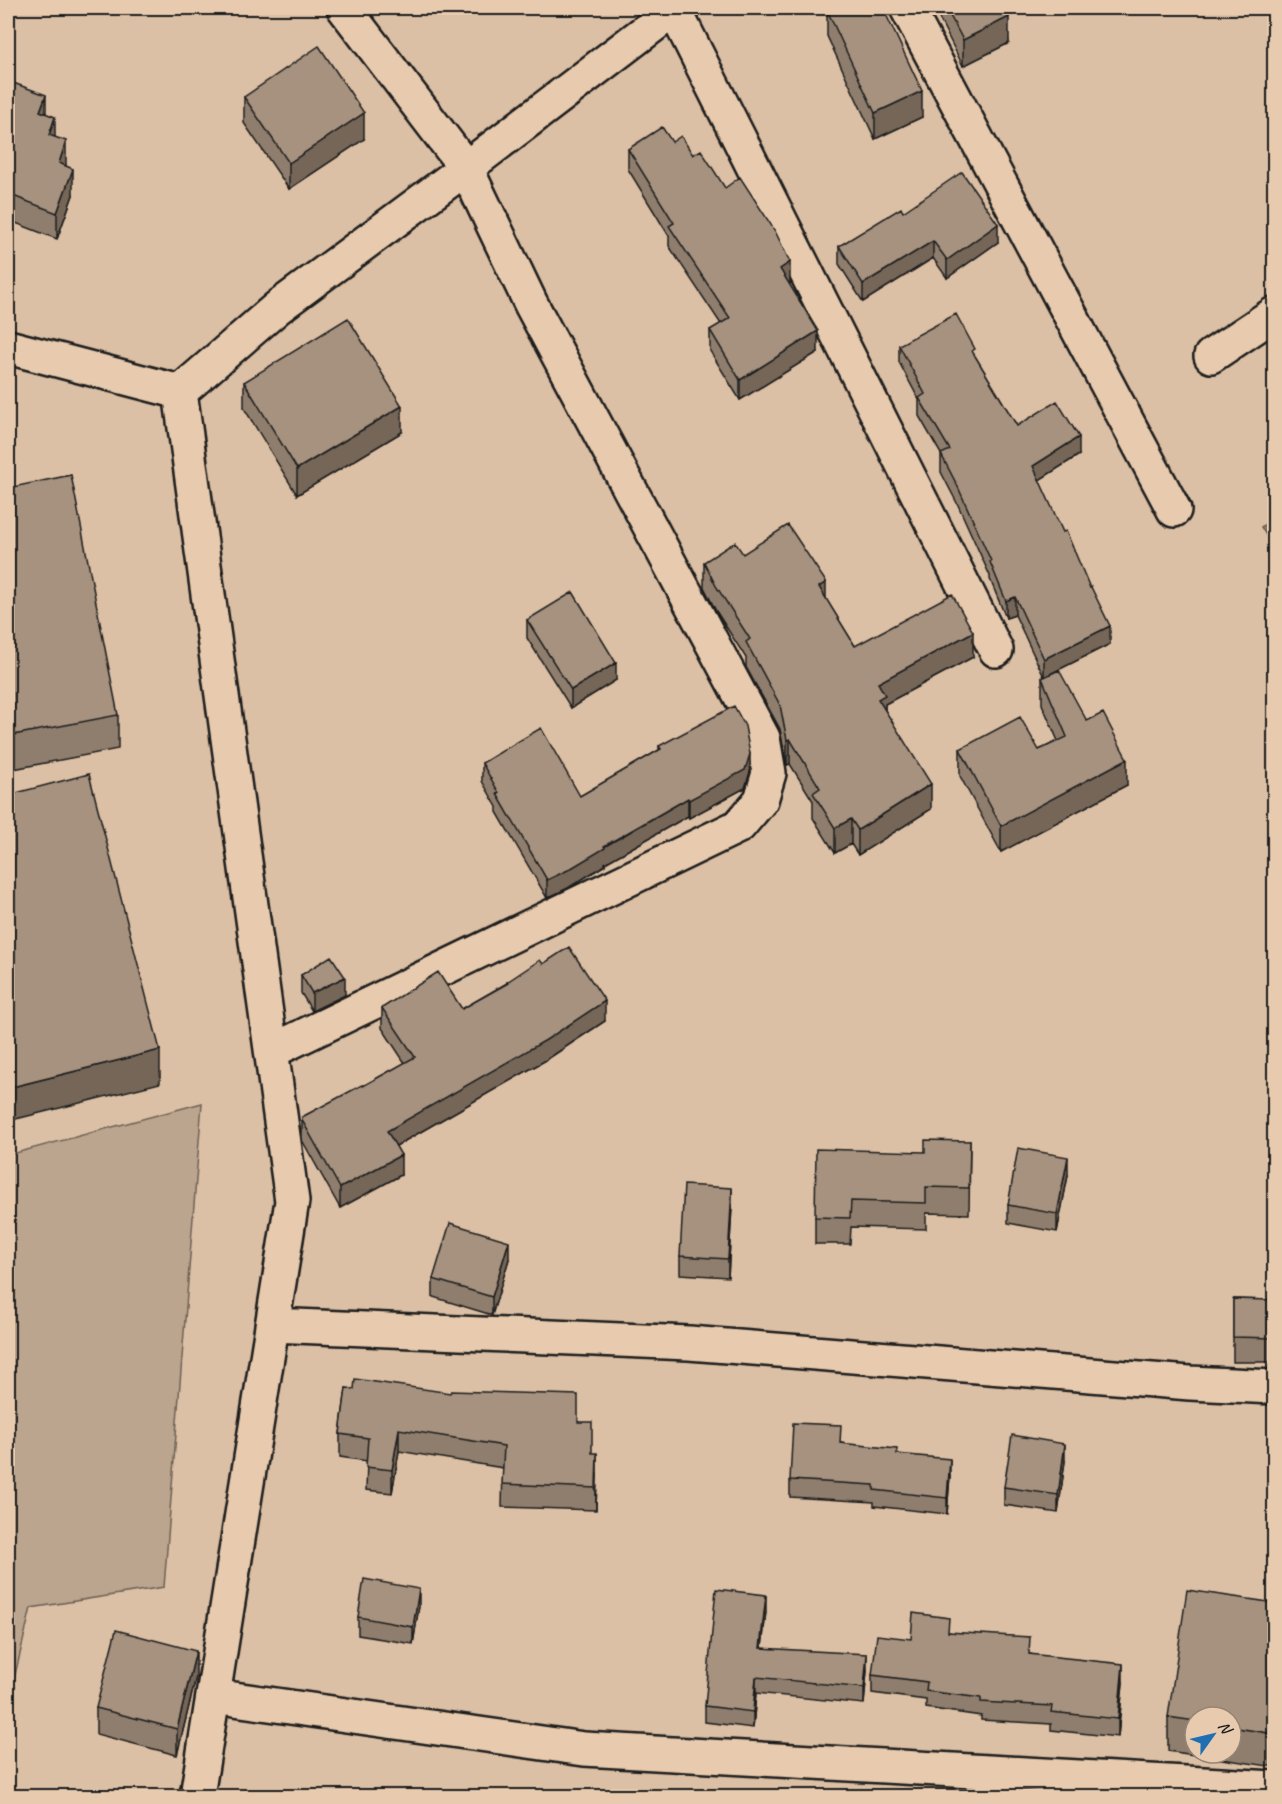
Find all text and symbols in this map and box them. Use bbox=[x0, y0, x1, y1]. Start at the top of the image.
north arrow bbox=[1183, 1705, 1243, 1765]
text: N bbox=[1214, 1717, 1237, 1739]

